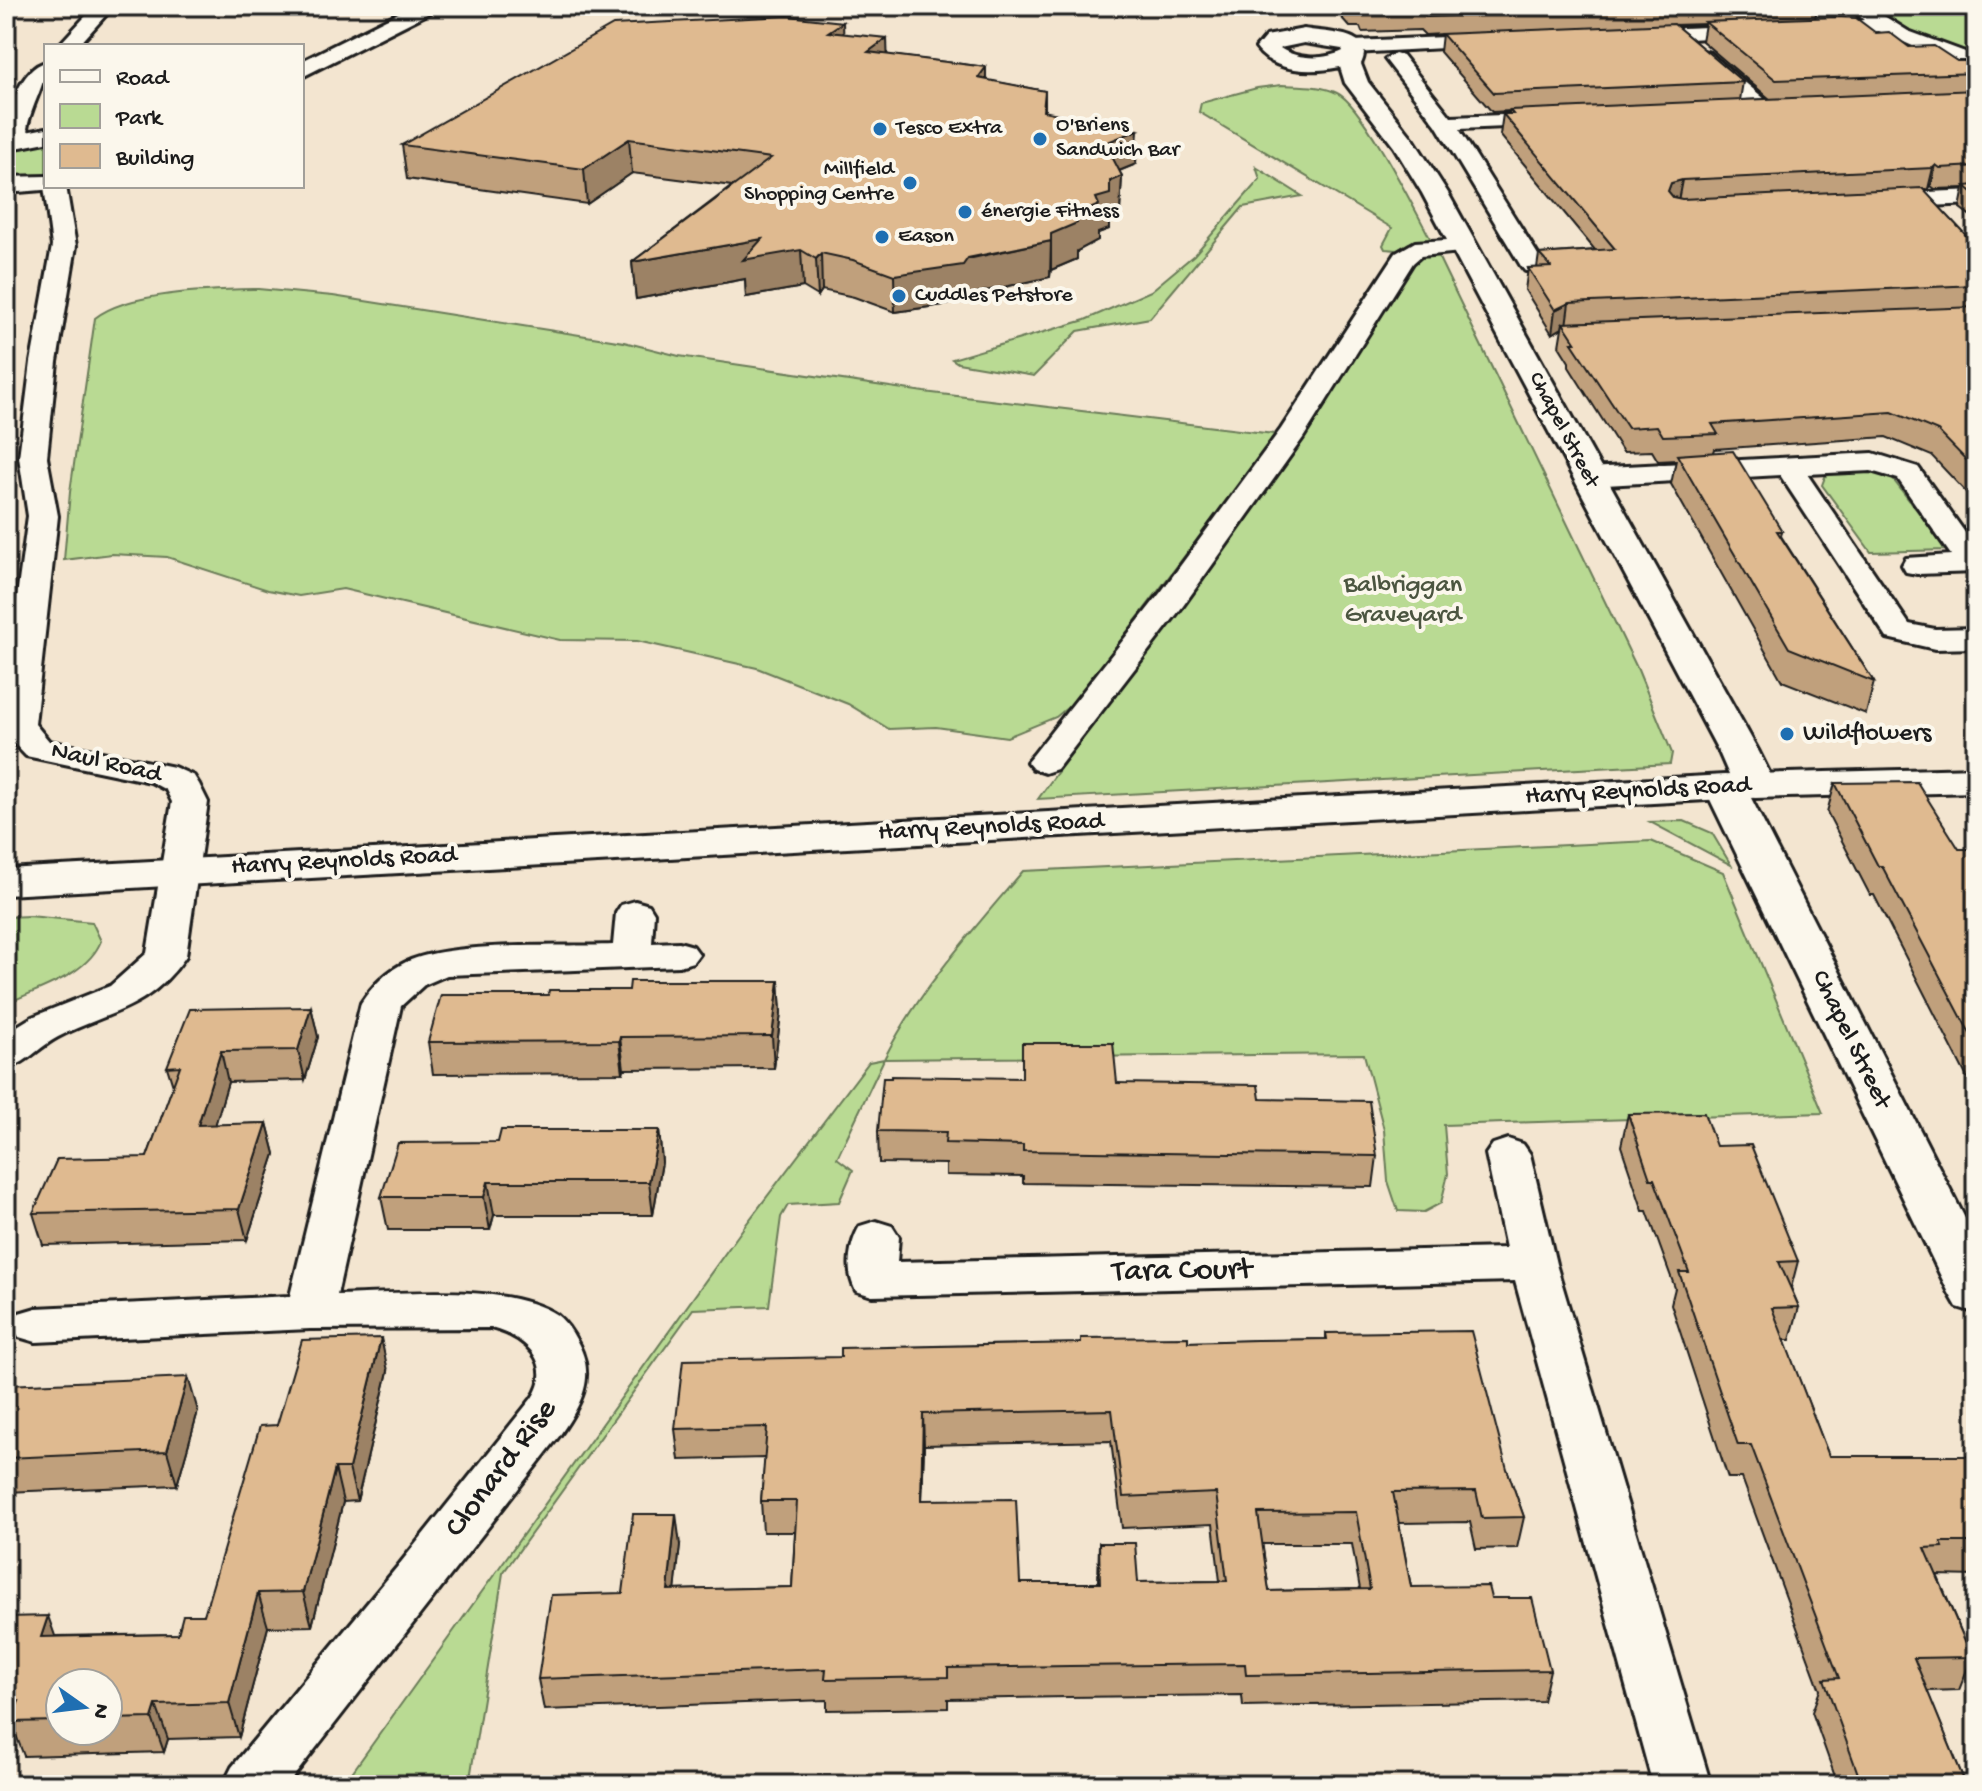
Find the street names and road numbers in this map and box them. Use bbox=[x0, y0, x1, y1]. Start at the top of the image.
street label: Chapel Street bbox=[1522, 368, 1605, 494]
street label: Naul Road bbox=[48, 736, 166, 792]
street label: Harry Reynolds Road bbox=[1524, 771, 1753, 813]
street label: Harry Reynolds Road bbox=[877, 807, 1106, 849]
street label: Harry Reynolds Road bbox=[230, 841, 459, 883]
street label: Chapel Street bbox=[1803, 966, 1898, 1116]
street label: Tara Court bbox=[1110, 1252, 1255, 1292]
street label: Clonard Rise bbox=[438, 1392, 567, 1546]

